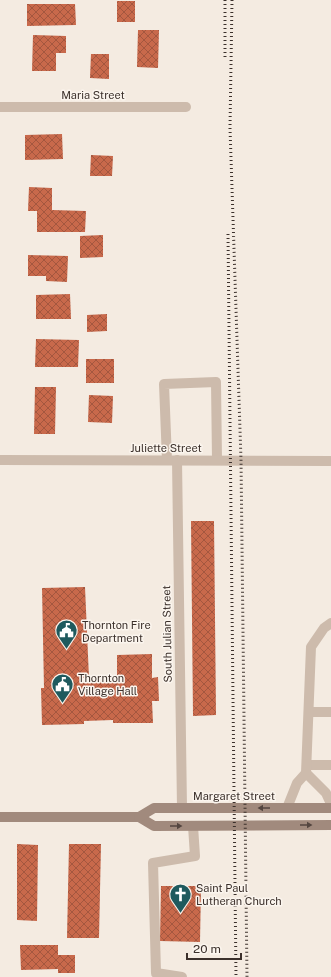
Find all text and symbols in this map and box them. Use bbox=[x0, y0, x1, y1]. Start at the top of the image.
street label: Maria Street bbox=[61, 89, 125, 101]
street label: Juliette Street bbox=[130, 442, 202, 454]
street label: South Julian Street bbox=[160, 585, 174, 683]
public building icon: Thornton Fire Department bbox=[53, 618, 79, 651]
place label: Thornton Fire Department bbox=[82, 619, 151, 644]
public building icon: Thornton Village Hall bbox=[49, 671, 75, 704]
place label: Thornton Village Hall bbox=[78, 672, 137, 697]
street label: Margaret Street bbox=[193, 790, 275, 802]
one-way arrow bbox=[257, 805, 270, 811]
one-way arrow bbox=[300, 822, 313, 828]
one-way arrow bbox=[170, 823, 183, 829]
church icon: Saint Paul Lutheran Church bbox=[167, 881, 193, 914]
place label: Saint Paul Lutheran Church bbox=[196, 882, 282, 907]
scale bar bbox=[187, 935, 241, 961]
text: 20 m bbox=[193, 942, 221, 956]

